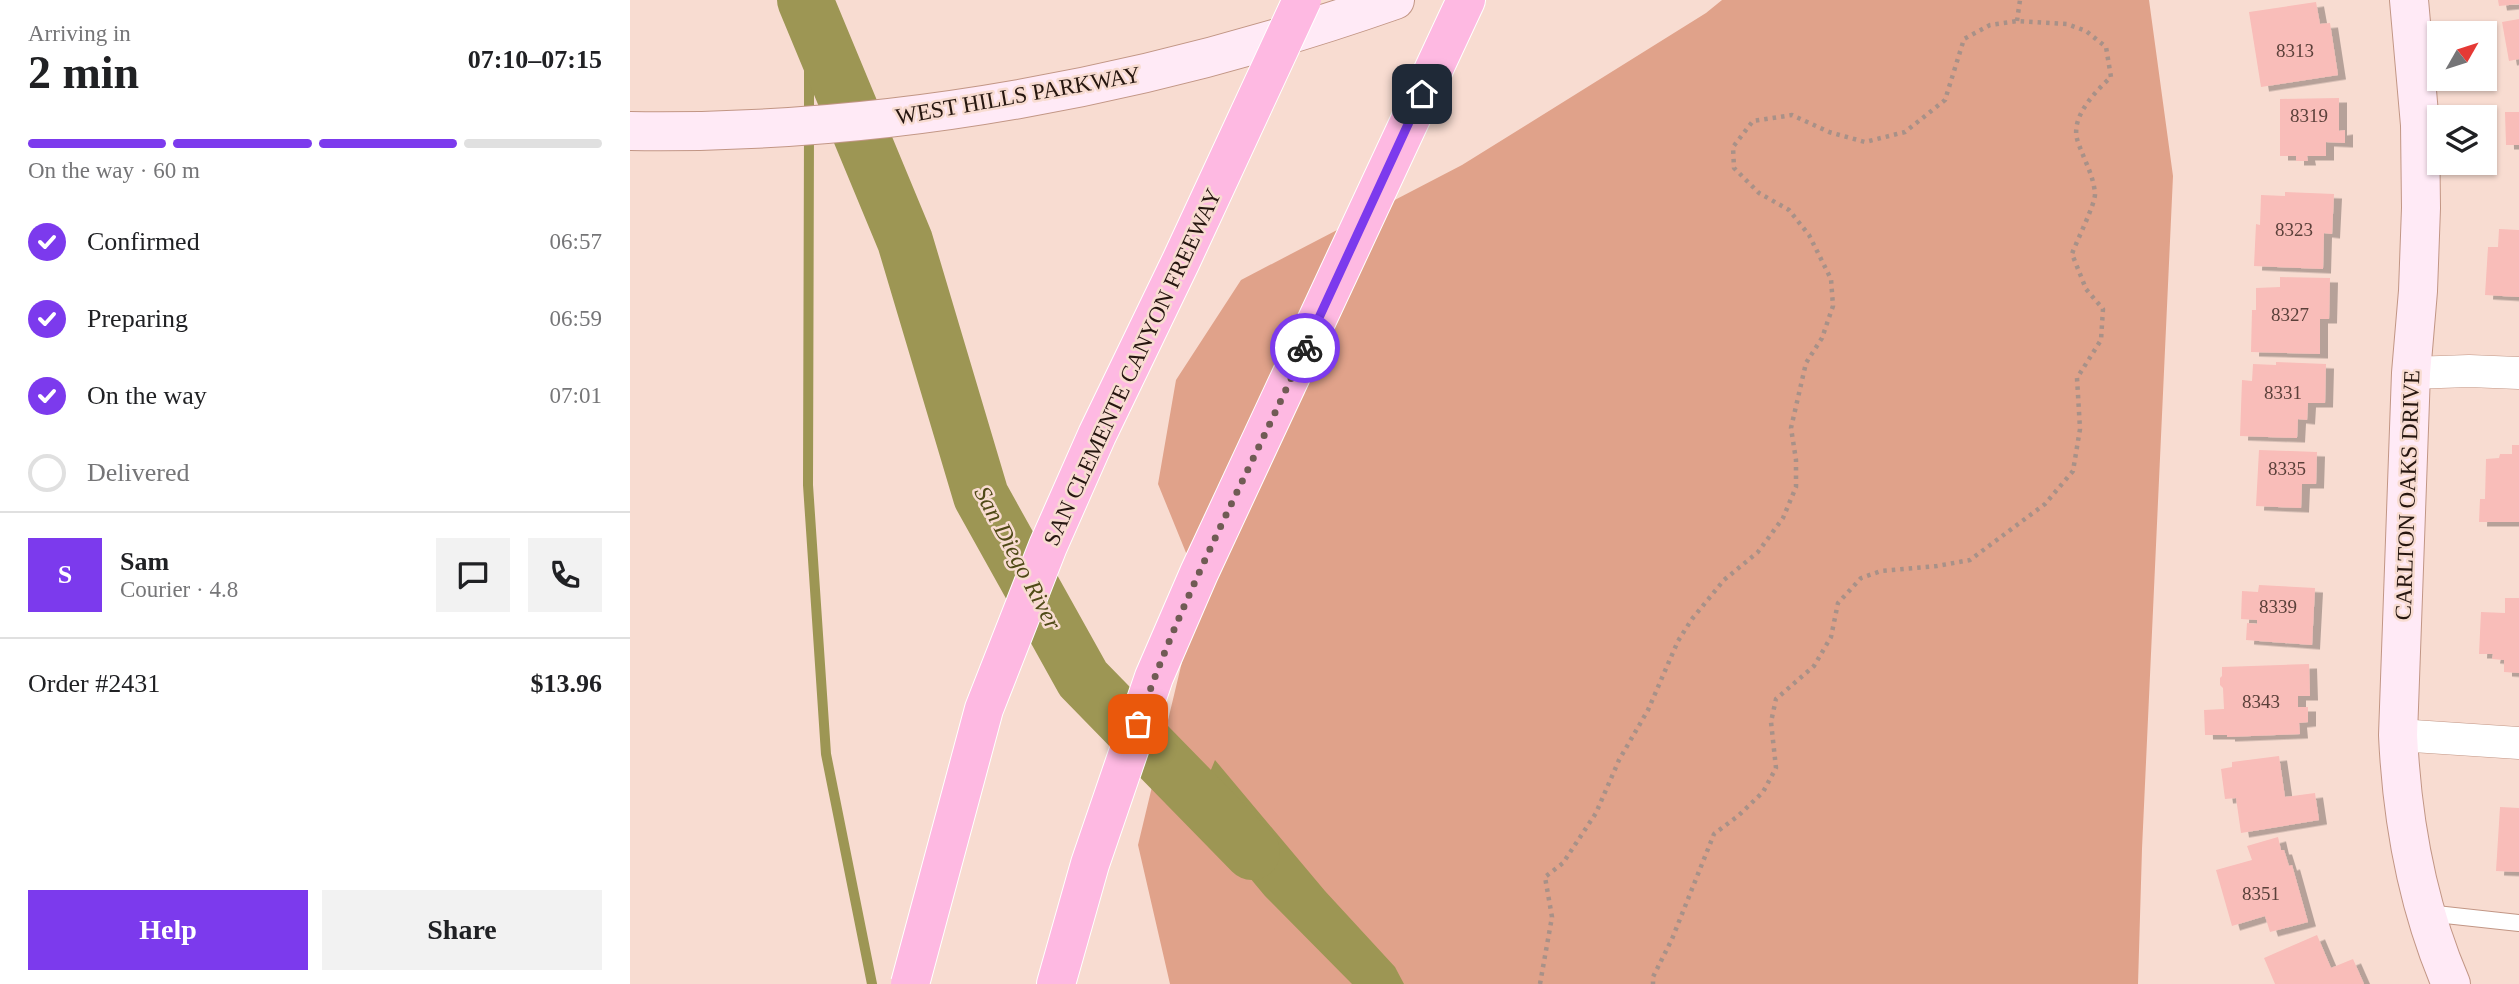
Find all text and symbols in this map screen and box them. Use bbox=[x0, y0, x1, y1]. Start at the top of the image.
text: Arriving in bbox=[28, 21, 131, 46]
north arrow bbox=[2427, 21, 2497, 91]
map controls bbox=[2427, 21, 2497, 175]
house number: 8313 bbox=[2276, 40, 2314, 61]
text: 07:10–07:15 bbox=[468, 45, 602, 74]
text: 2 min bbox=[28, 47, 139, 98]
street label: WEST HILLS PARKWAY bbox=[894, 62, 1143, 129]
pin bbox=[1392, 64, 1452, 124]
icon: home bbox=[1403, 75, 1441, 113]
house number: 8319 bbox=[2290, 105, 2328, 126]
button: layers bbox=[2427, 105, 2497, 175]
text: On the way · 60 m bbox=[28, 158, 200, 183]
street label: SAN CLEMENTE CANYON FREEWAY bbox=[1039, 184, 1227, 550]
house number: 8323 bbox=[2275, 219, 2313, 240]
icon: check bbox=[28, 223, 66, 261]
text: Confirmed bbox=[87, 227, 200, 256]
text: 06:57 bbox=[550, 229, 602, 254]
icon: check bbox=[28, 300, 66, 338]
text: Preparing bbox=[87, 304, 188, 333]
house number: 8327 bbox=[2271, 304, 2309, 325]
text: 06:59 bbox=[550, 306, 602, 331]
courier bbox=[1270, 313, 1340, 383]
icon: bike bbox=[1286, 329, 1324, 367]
street label: CARLTON OAKS DRIVE bbox=[2391, 369, 2424, 621]
icon: check bbox=[28, 377, 66, 415]
text: On the way bbox=[87, 381, 207, 410]
house number: 8331 bbox=[2264, 382, 2302, 403]
text: 07:01 bbox=[550, 383, 602, 408]
text: Delivered bbox=[87, 458, 190, 487]
house number: 8335 bbox=[2268, 458, 2306, 479]
water label: San Diego River bbox=[969, 482, 1067, 635]
button: chat bbox=[436, 538, 510, 612]
button: phone bbox=[528, 538, 602, 612]
text: Sam bbox=[120, 547, 169, 576]
text: S bbox=[58, 560, 72, 589]
text: Courier · 4.8 bbox=[120, 577, 238, 602]
house number: 8339 bbox=[2259, 596, 2297, 617]
text: Order #2431 bbox=[28, 669, 160, 698]
text: $13.96 bbox=[531, 669, 602, 698]
house number: 8343 bbox=[2242, 691, 2280, 712]
pin bbox=[1108, 694, 1168, 754]
icon: bag bbox=[1119, 705, 1157, 743]
house number: 8351 bbox=[2242, 883, 2280, 904]
button: Help bbox=[28, 890, 308, 970]
button: Share bbox=[322, 890, 602, 970]

